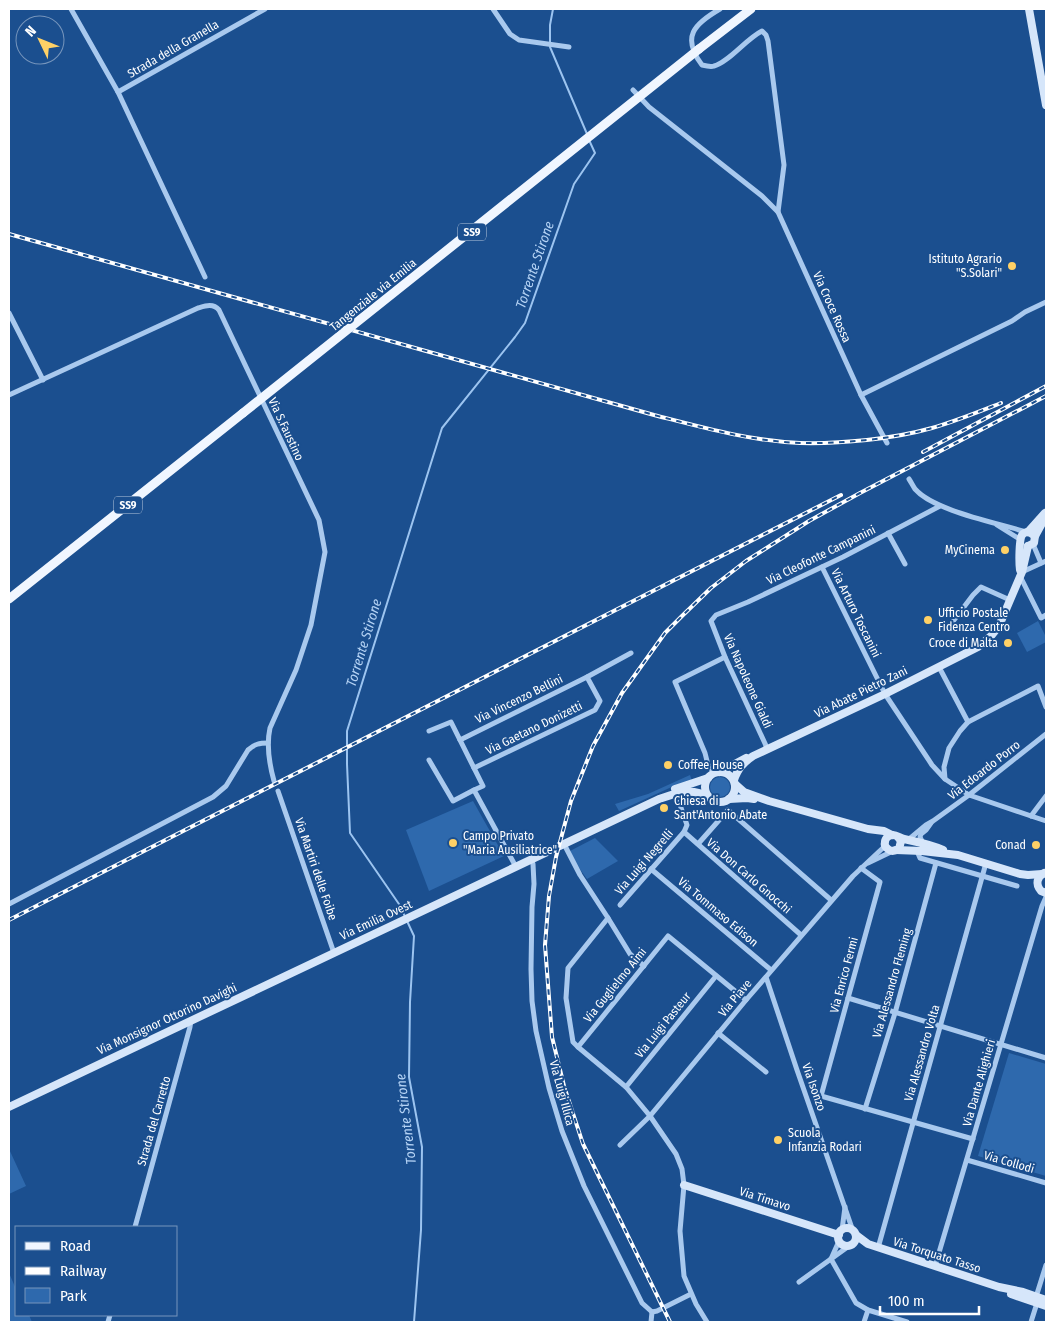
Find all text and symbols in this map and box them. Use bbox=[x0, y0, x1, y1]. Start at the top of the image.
north arrow bbox=[15, 15, 65, 65]
street label: Strada della Granella bbox=[125, 17, 221, 81]
text: N bbox=[22, 23, 40, 40]
water label: Torrente Stirone bbox=[512, 219, 558, 311]
road number: SS9 bbox=[458, 223, 486, 240]
place label: Istituto Agrario "S.Solari" bbox=[929, 252, 1002, 280]
street label: Tangenziale via Emilia bbox=[327, 256, 419, 334]
marker: Istituto Agrario "S.Solari" bbox=[1006, 260, 1018, 272]
street label: Via Croce Rossa bbox=[810, 269, 854, 345]
street label: Via S.Faustino bbox=[265, 395, 307, 463]
road number: SS9 bbox=[114, 496, 142, 514]
street label: Via Cleofonte Campanini bbox=[764, 522, 878, 588]
place label: MyCinema bbox=[945, 543, 995, 557]
marker: MyCinema bbox=[999, 544, 1011, 556]
street label: Via Arturo Toscanini bbox=[828, 566, 884, 660]
water label: Torrente Stirone bbox=[343, 597, 386, 689]
place label: Ufficio Postale Fidenza Centro bbox=[938, 606, 1010, 634]
marker: Ufficio Postale Fidenza Centro bbox=[922, 614, 934, 626]
street label: Via Napoleone Gialdi bbox=[721, 631, 775, 731]
place label: Croce di Malta bbox=[929, 636, 998, 650]
marker: Croce di Malta bbox=[1002, 637, 1014, 649]
street label: Via Abate Pietro Zani bbox=[812, 663, 910, 721]
street label: Via Vincenzo Bellini bbox=[473, 672, 565, 726]
street label: Via Gaetano Donizetti bbox=[483, 699, 585, 757]
street label: Via Edoardo Porro bbox=[945, 737, 1023, 803]
place label: Coffee House bbox=[678, 758, 743, 772]
marker: Coffee House bbox=[662, 759, 674, 771]
place label: Chiesa di Sant'Antonio Abate bbox=[674, 794, 767, 822]
marker: Chiesa di Sant'Antonio Abate bbox=[658, 802, 670, 814]
street label: Via Martiri delle Foibe bbox=[292, 816, 340, 922]
street label: Via Luigi Negrelli bbox=[612, 827, 676, 897]
place label: Campo Privato "Maria Ausiliatrice" bbox=[463, 829, 557, 857]
street label: Via Don Carlo Gnocchi bbox=[704, 835, 794, 917]
marker: Campo Privato "Maria Ausiliatrice" bbox=[447, 837, 459, 849]
place label: Conad bbox=[995, 838, 1026, 852]
marker: Conad bbox=[1030, 839, 1042, 851]
street label: Via Tommaso Edison bbox=[675, 874, 761, 950]
street label: Via Emilia Ovest bbox=[338, 897, 415, 943]
street label: Via Alessandro Fleming bbox=[870, 926, 914, 1039]
street label: Via Enrico Fermi bbox=[827, 935, 861, 1015]
street label: Via Guglielmo Aimi bbox=[581, 945, 649, 1025]
street label: Via Piave bbox=[715, 977, 755, 1019]
street label: Via Monsignor Ottorino Davighi bbox=[95, 980, 239, 1058]
street label: Via Luigi Pasteur bbox=[632, 989, 694, 1061]
street label: Via Alessandro Volta bbox=[902, 1003, 943, 1103]
street label: Via Dante Alighieri bbox=[960, 1038, 998, 1128]
street label: Via Luigi Illica bbox=[547, 1059, 577, 1127]
street label: Via Isonzo bbox=[799, 1061, 829, 1113]
water label: Torrente Stirone bbox=[392, 1072, 420, 1165]
street label: Strada del Carretto bbox=[134, 1074, 174, 1168]
place label: Scuola Infanzia Rodari bbox=[788, 1126, 862, 1154]
marker: Scuola Infanzia Rodari bbox=[772, 1134, 784, 1146]
street label: Via Collodi bbox=[982, 1148, 1036, 1176]
street label: Via Timavo bbox=[738, 1184, 792, 1214]
legend bbox=[15, 1226, 178, 1316]
street label: Via Torquato Tasso bbox=[891, 1234, 983, 1276]
text: Road bbox=[60, 1237, 91, 1255]
text: Railway bbox=[60, 1262, 107, 1280]
scale bar bbox=[880, 1284, 979, 1316]
text: Park bbox=[60, 1287, 87, 1305]
text: 100 m bbox=[888, 1292, 925, 1310]

